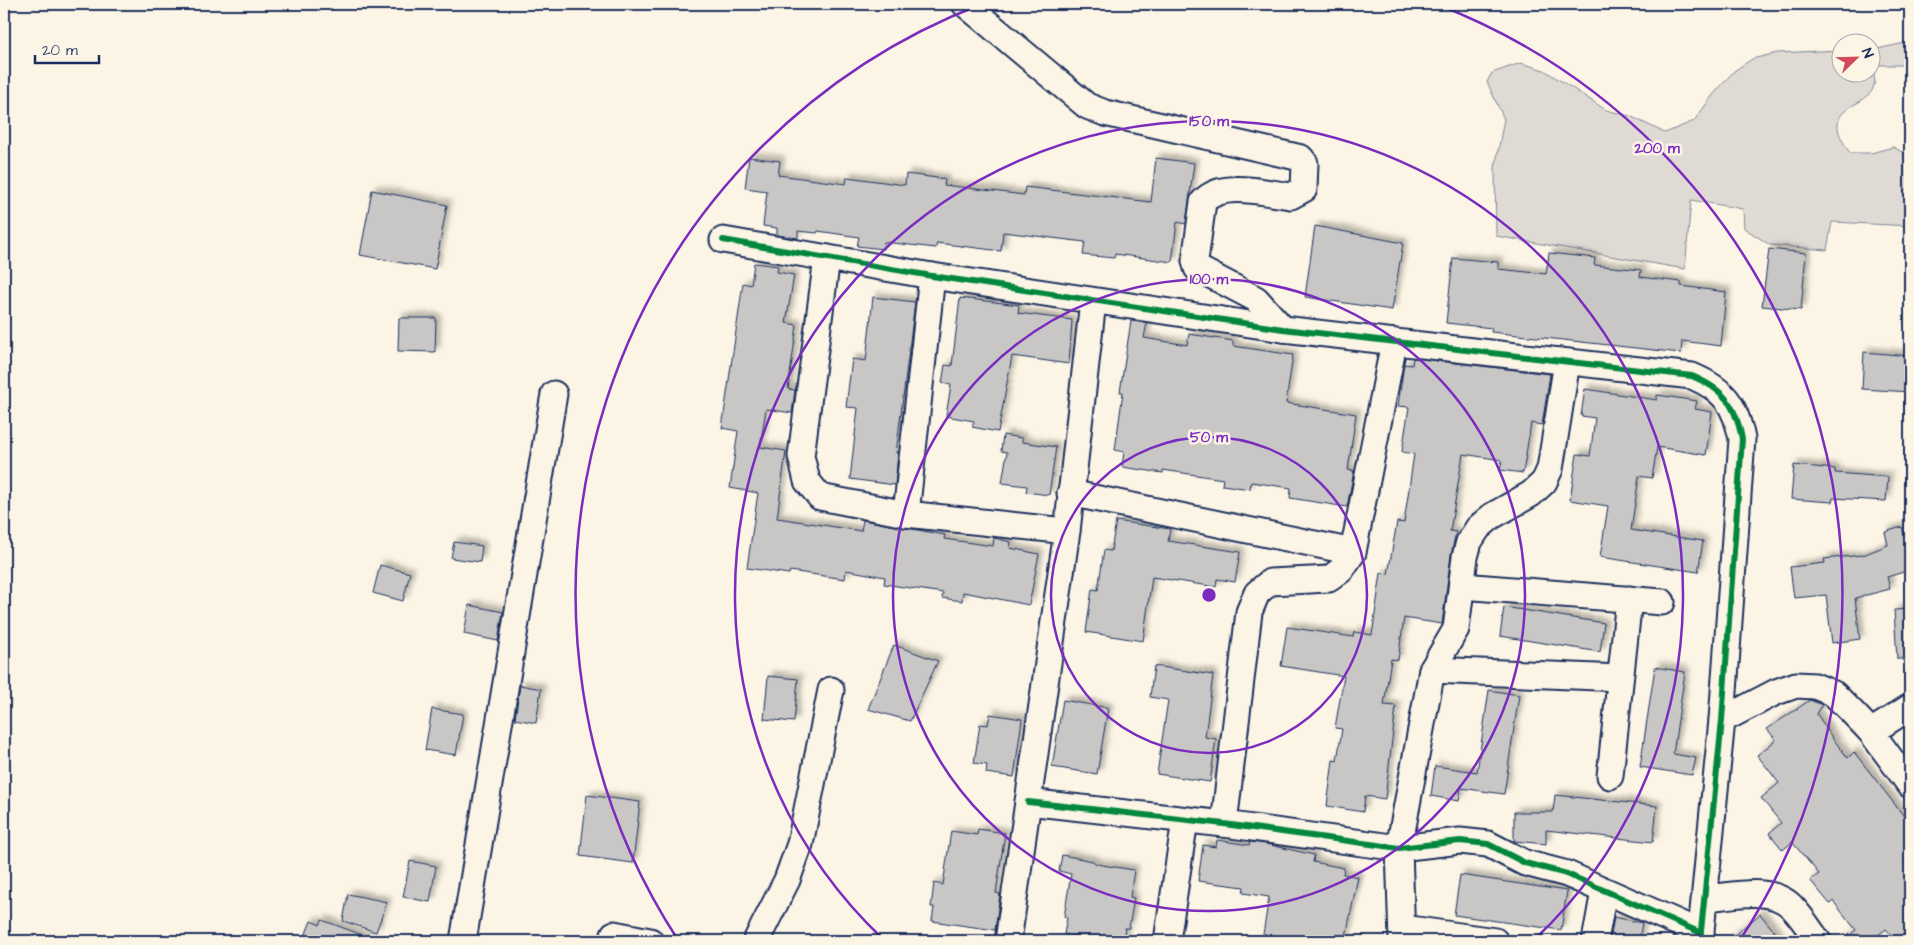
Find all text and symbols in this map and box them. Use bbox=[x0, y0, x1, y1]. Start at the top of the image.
scale bar bbox=[35, 32, 99, 64]
north arrow bbox=[1832, 32, 1882, 82]
text: 20 m bbox=[42, 40, 78, 61]
text: N bbox=[1856, 45, 1878, 61]
text: 150 m bbox=[1189, 111, 1229, 132]
text: 200 m bbox=[1633, 138, 1680, 159]
text: 100 m bbox=[1190, 269, 1229, 290]
text: 50 m bbox=[1190, 427, 1228, 448]
centre of rings bbox=[1200, 586, 1218, 604]

